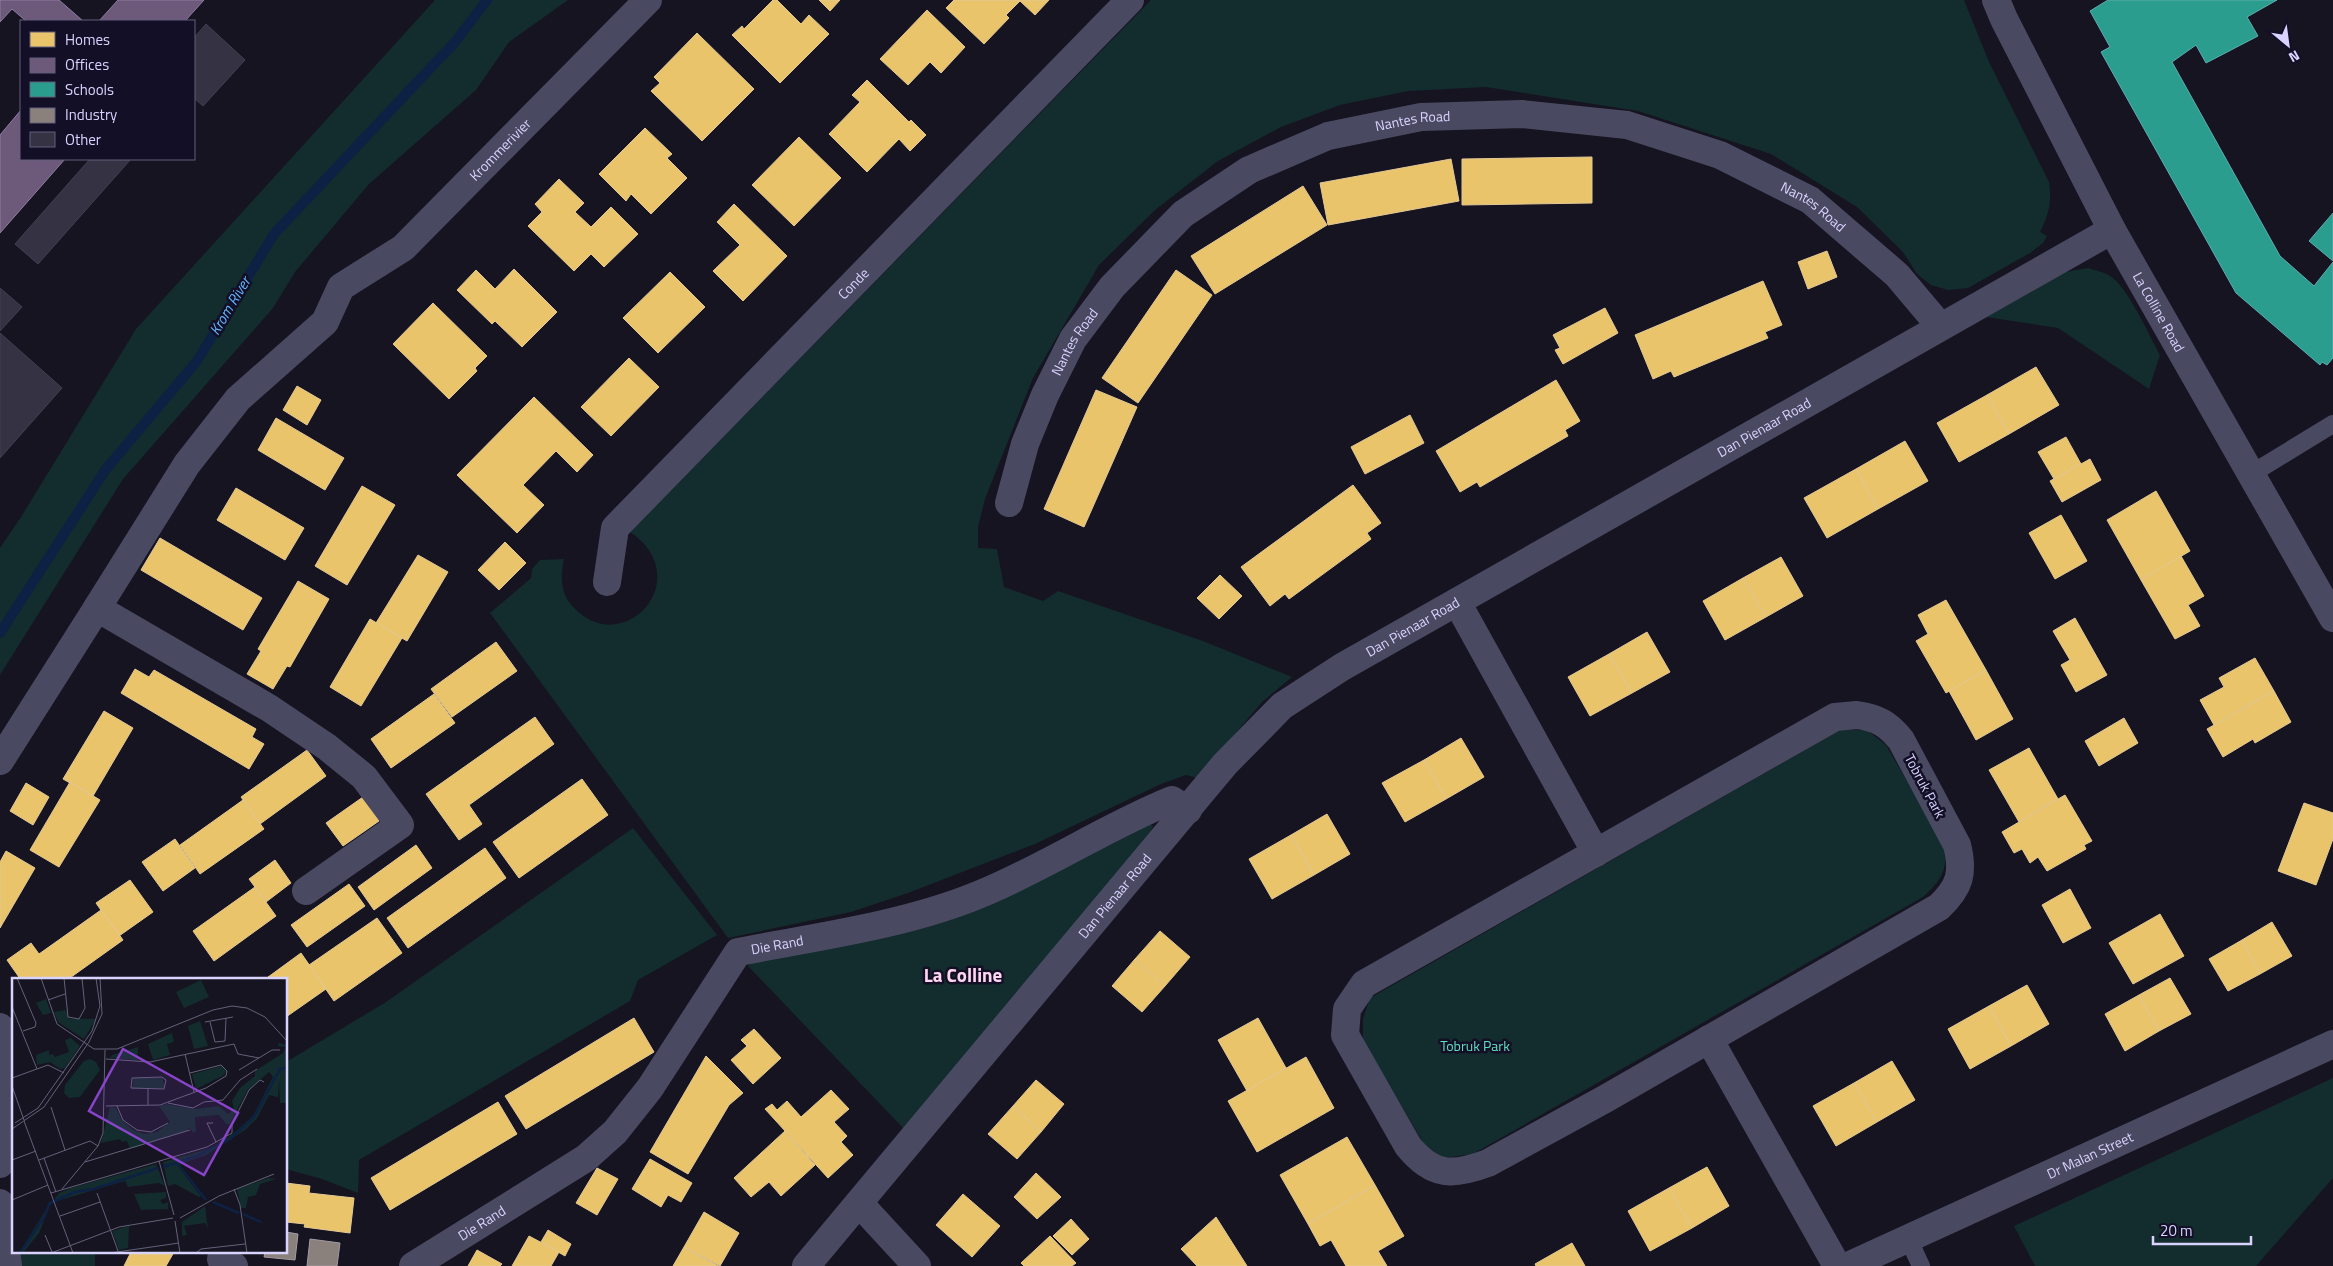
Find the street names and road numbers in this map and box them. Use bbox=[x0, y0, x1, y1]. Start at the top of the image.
street label: Nantes Road bbox=[1373, 105, 1450, 136]
street label: Krommerivier bbox=[464, 113, 536, 185]
street label: Nantes Road bbox=[1777, 176, 1851, 236]
street label: Conde bbox=[833, 263, 873, 304]
street label: La Colline Road bbox=[2128, 268, 2190, 356]
street label: Nantes Road bbox=[1045, 303, 1103, 379]
street label: Dan Pienaar Road bbox=[1713, 392, 1815, 462]
street label: Dan Pienaar Road bbox=[1362, 591, 1463, 662]
street label: Tobruk Park bbox=[1900, 750, 1951, 822]
street label: Dan Pienaar Road bbox=[1073, 849, 1156, 943]
street label: Die Rand bbox=[749, 929, 805, 959]
street label: Dr Malan Street bbox=[2043, 1126, 2136, 1184]
street label: Die Rand bbox=[453, 1200, 509, 1246]

